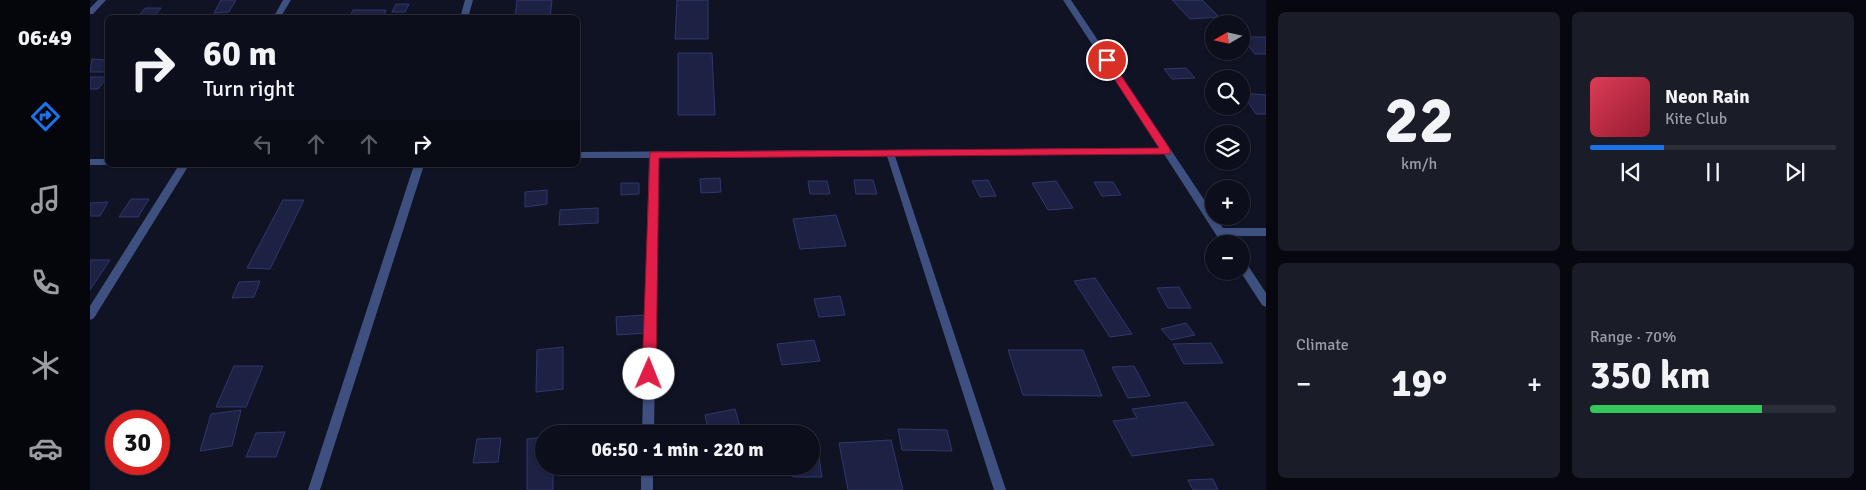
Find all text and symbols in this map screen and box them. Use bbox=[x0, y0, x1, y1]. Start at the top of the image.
north arrow bbox=[1205, 15, 1250, 60]
map controls bbox=[1205, 15, 1250, 280]
text: 06:49 bbox=[18, 24, 72, 51]
text: 60 m bbox=[203, 32, 277, 75]
icon: right bbox=[120, 35, 185, 100]
pin bbox=[1086, 39, 1128, 81]
icon: arrive bbox=[1093, 46, 1121, 74]
button: search bbox=[1205, 70, 1250, 115]
text: Turn right bbox=[203, 75, 295, 102]
text: 22 bbox=[1384, 81, 1454, 161]
text: Neon Rain bbox=[1665, 85, 1750, 109]
icon: directions bbox=[28, 99, 63, 134]
text: Kite Club bbox=[1665, 109, 1727, 129]
button: layers bbox=[1205, 125, 1250, 170]
icon: left bbox=[249, 130, 277, 158]
icon: ahead bbox=[302, 130, 330, 158]
icon: ahead bbox=[355, 130, 383, 158]
icon: right bbox=[408, 130, 436, 158]
text: km/h bbox=[1401, 154, 1437, 174]
icon: previous bbox=[1617, 158, 1645, 186]
icon: pause bbox=[1699, 158, 1727, 186]
icon: next bbox=[1781, 158, 1809, 186]
button: + bbox=[1205, 180, 1250, 225]
icon: music bbox=[28, 182, 63, 217]
button: − bbox=[1205, 235, 1250, 280]
icon: phone bbox=[28, 265, 63, 300]
text: Range · 70% bbox=[1590, 327, 1676, 347]
text: Climate bbox=[1296, 335, 1349, 355]
position arrow bbox=[622, 347, 674, 399]
icon: climate bbox=[28, 348, 63, 383]
text: 350 km bbox=[1590, 352, 1711, 399]
text: 19° bbox=[1391, 360, 1447, 407]
text: − bbox=[1296, 367, 1311, 401]
text: + bbox=[1527, 367, 1542, 401]
speed limit sign: 30 bbox=[105, 410, 170, 475]
icon: car bbox=[28, 431, 63, 466]
text: 06:50 · 1 min · 220 m bbox=[591, 438, 764, 462]

